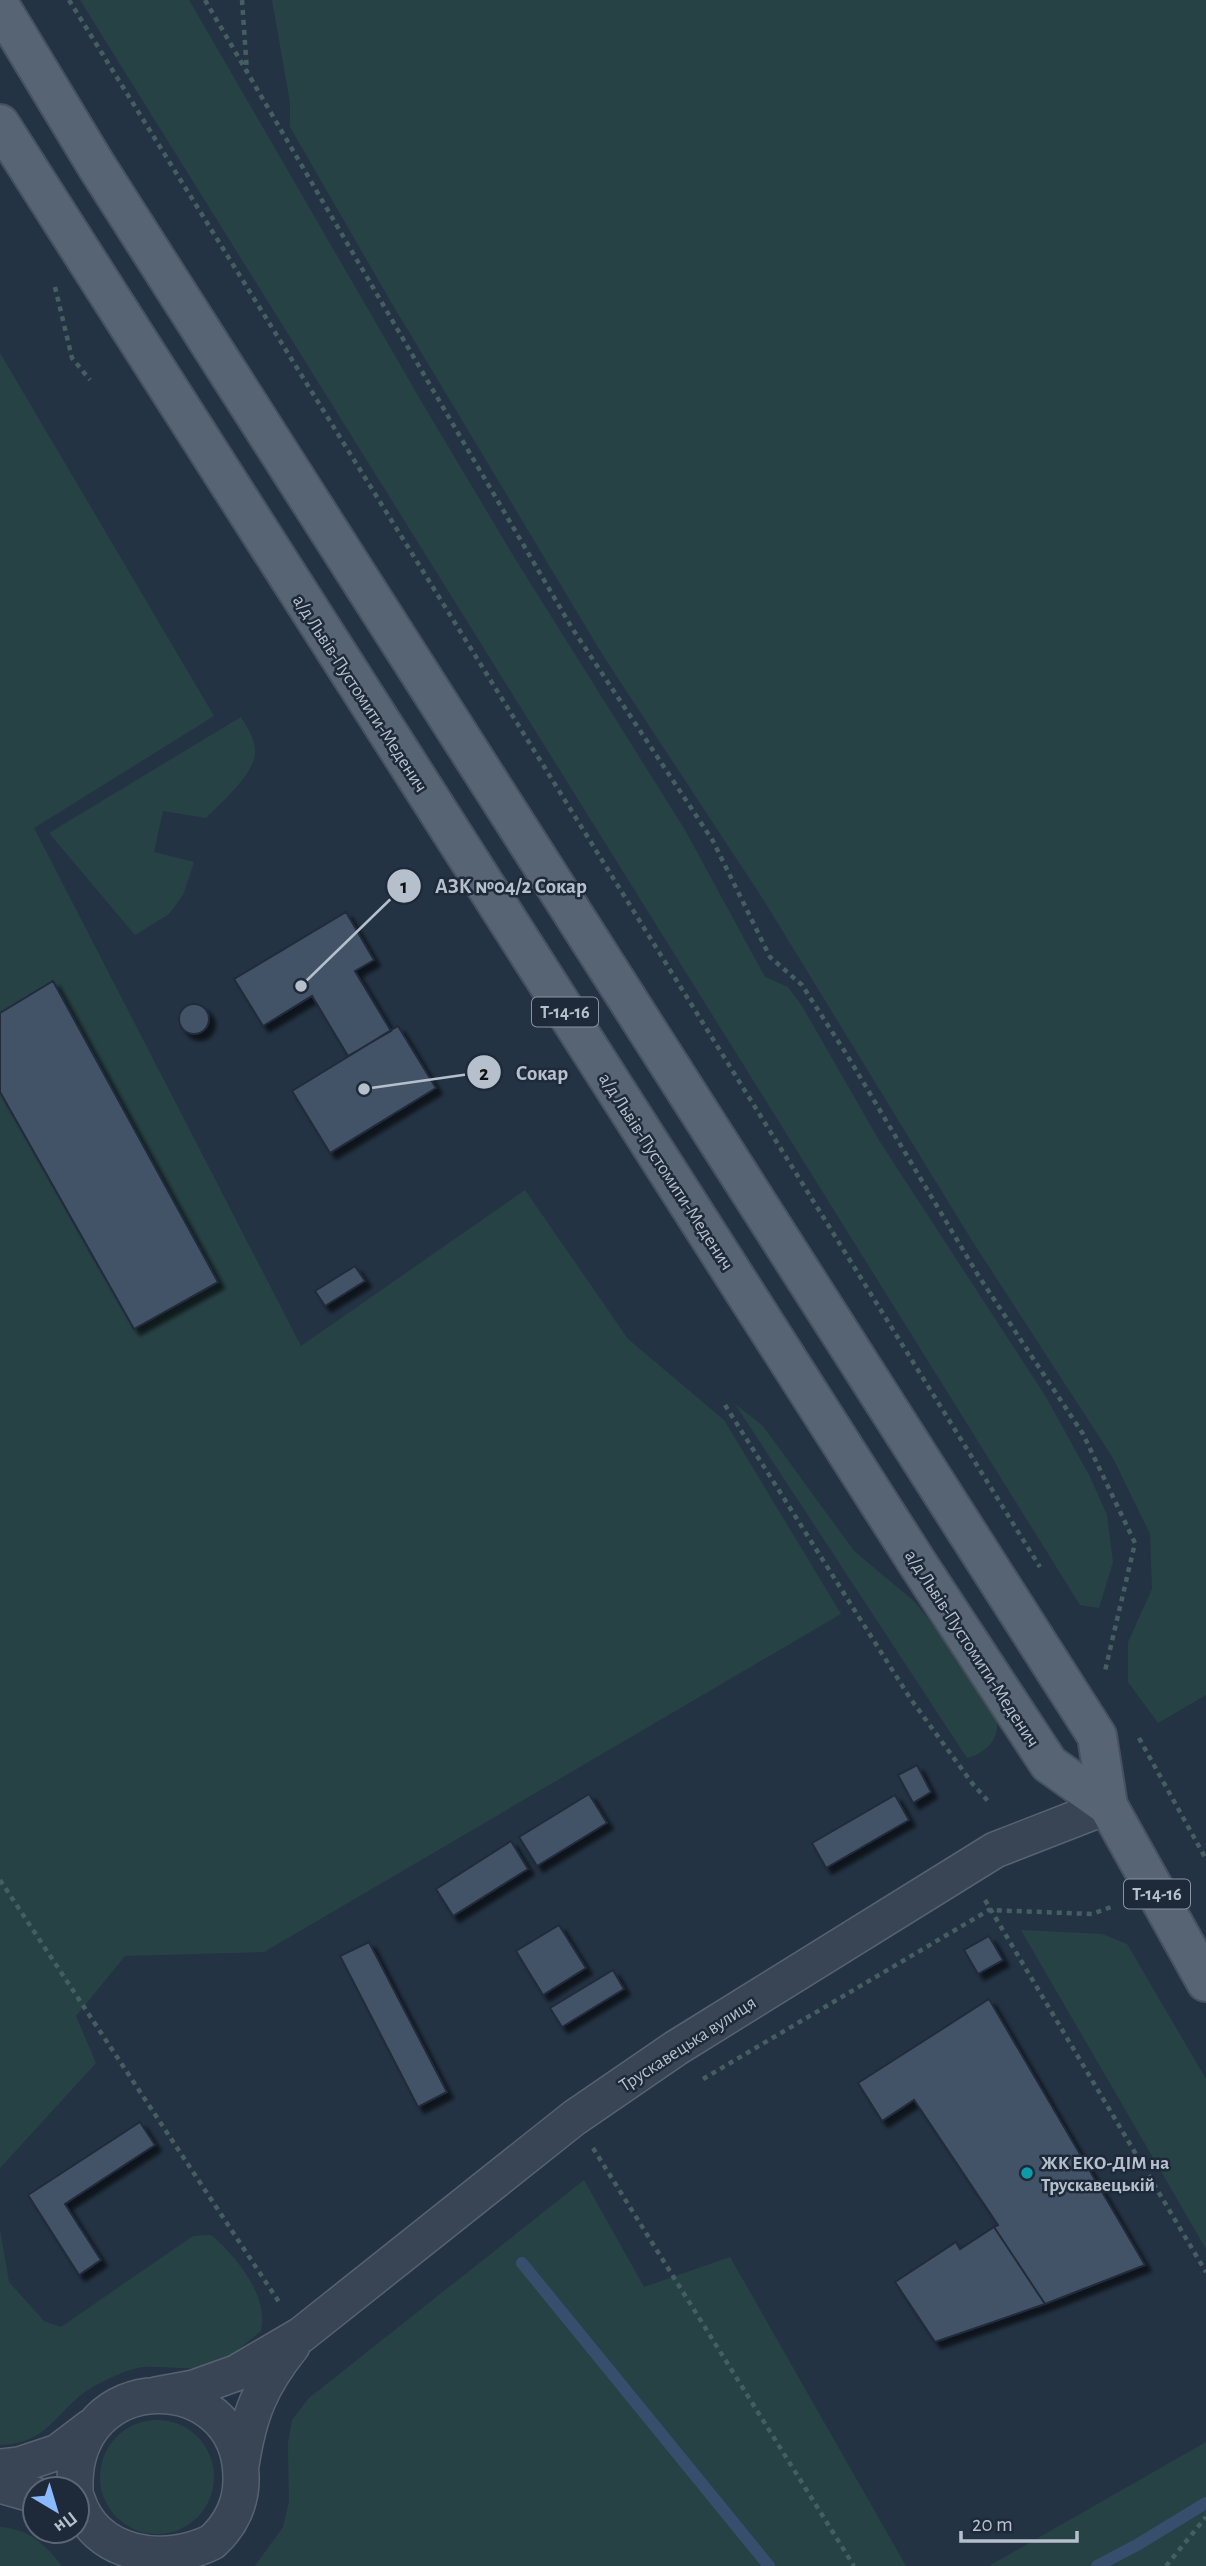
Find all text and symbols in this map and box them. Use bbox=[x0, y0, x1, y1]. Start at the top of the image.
street label: а/д Львів-Пустомити-Меденич bbox=[289, 592, 431, 796]
callout: АЗК №04/2 Сокар bbox=[386, 865, 601, 907]
text: 1 bbox=[400, 876, 408, 897]
text: АЗК №04/2 Сокар bbox=[435, 876, 587, 897]
road number: Т-14-16 bbox=[532, 998, 598, 1027]
callout: Сокар bbox=[466, 1051, 582, 1093]
text: 2 bbox=[479, 1063, 489, 1084]
text: Сокар bbox=[516, 1063, 568, 1084]
street label: а/д Львів-Пустомити-Меденич bbox=[595, 1070, 737, 1274]
street label: а/д Львів-Пустомити-Меденич bbox=[901, 1547, 1043, 1751]
road number: Т-14-16 bbox=[1124, 1880, 1190, 1908]
street label: Трускавецька вулиця bbox=[616, 1993, 760, 2096]
place label: ЖК ЕКО-ДІМ на Трускавецькій bbox=[1041, 2154, 1169, 2195]
marker: ЖК ЕКО-ДІМ на Трускавецькій bbox=[1019, 2165, 1035, 2181]
north arrow bbox=[21, 2475, 91, 2545]
scale bar bbox=[961, 2500, 1076, 2544]
text: Пн bbox=[51, 2508, 81, 2537]
text: 20 m bbox=[972, 2514, 1013, 2535]

